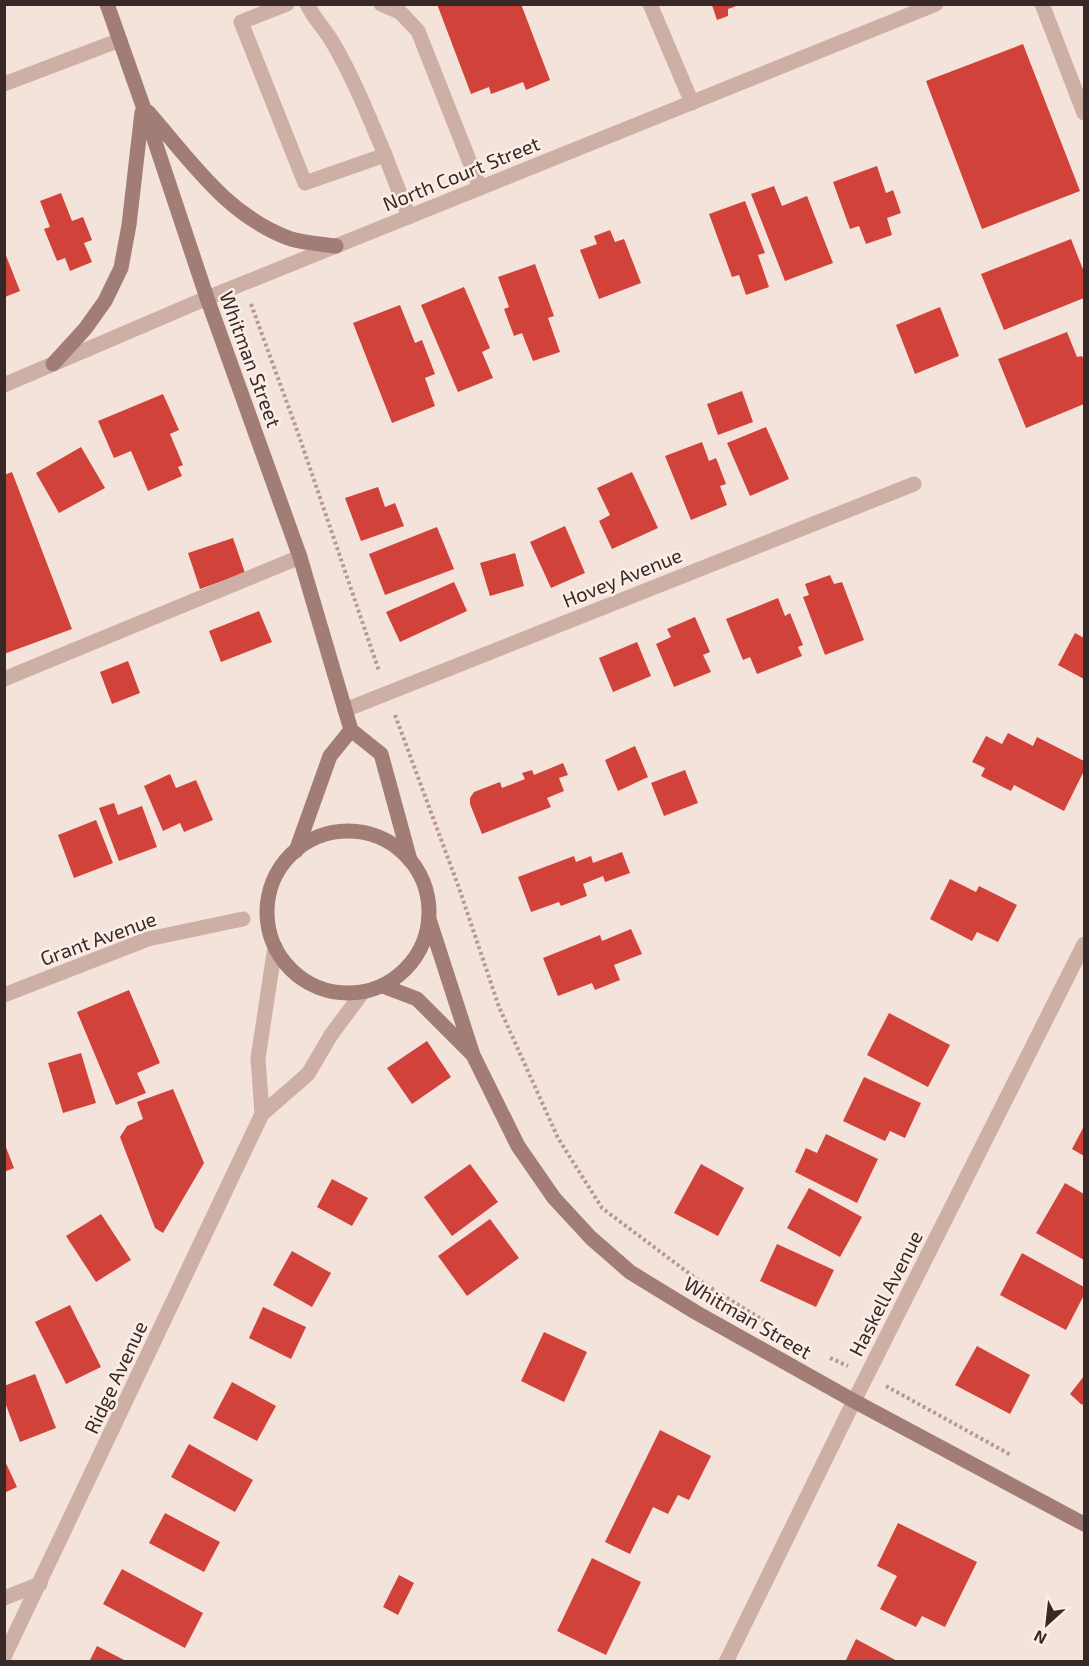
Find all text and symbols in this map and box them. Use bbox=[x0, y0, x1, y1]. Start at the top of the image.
street label: North Court Street bbox=[379, 130, 543, 215]
street label: Whitman Street bbox=[215, 288, 287, 431]
street label: Hovey Avenue bbox=[559, 542, 685, 612]
street label: Grant Avenue bbox=[37, 906, 159, 970]
street label: Haskell Avenue bbox=[843, 1226, 927, 1360]
street label: Whitman Street bbox=[680, 1271, 816, 1363]
street label: Ridge Avenue bbox=[78, 1317, 152, 1437]
north arrow bbox=[1017, 1594, 1077, 1654]
text: N bbox=[1030, 1627, 1049, 1649]

